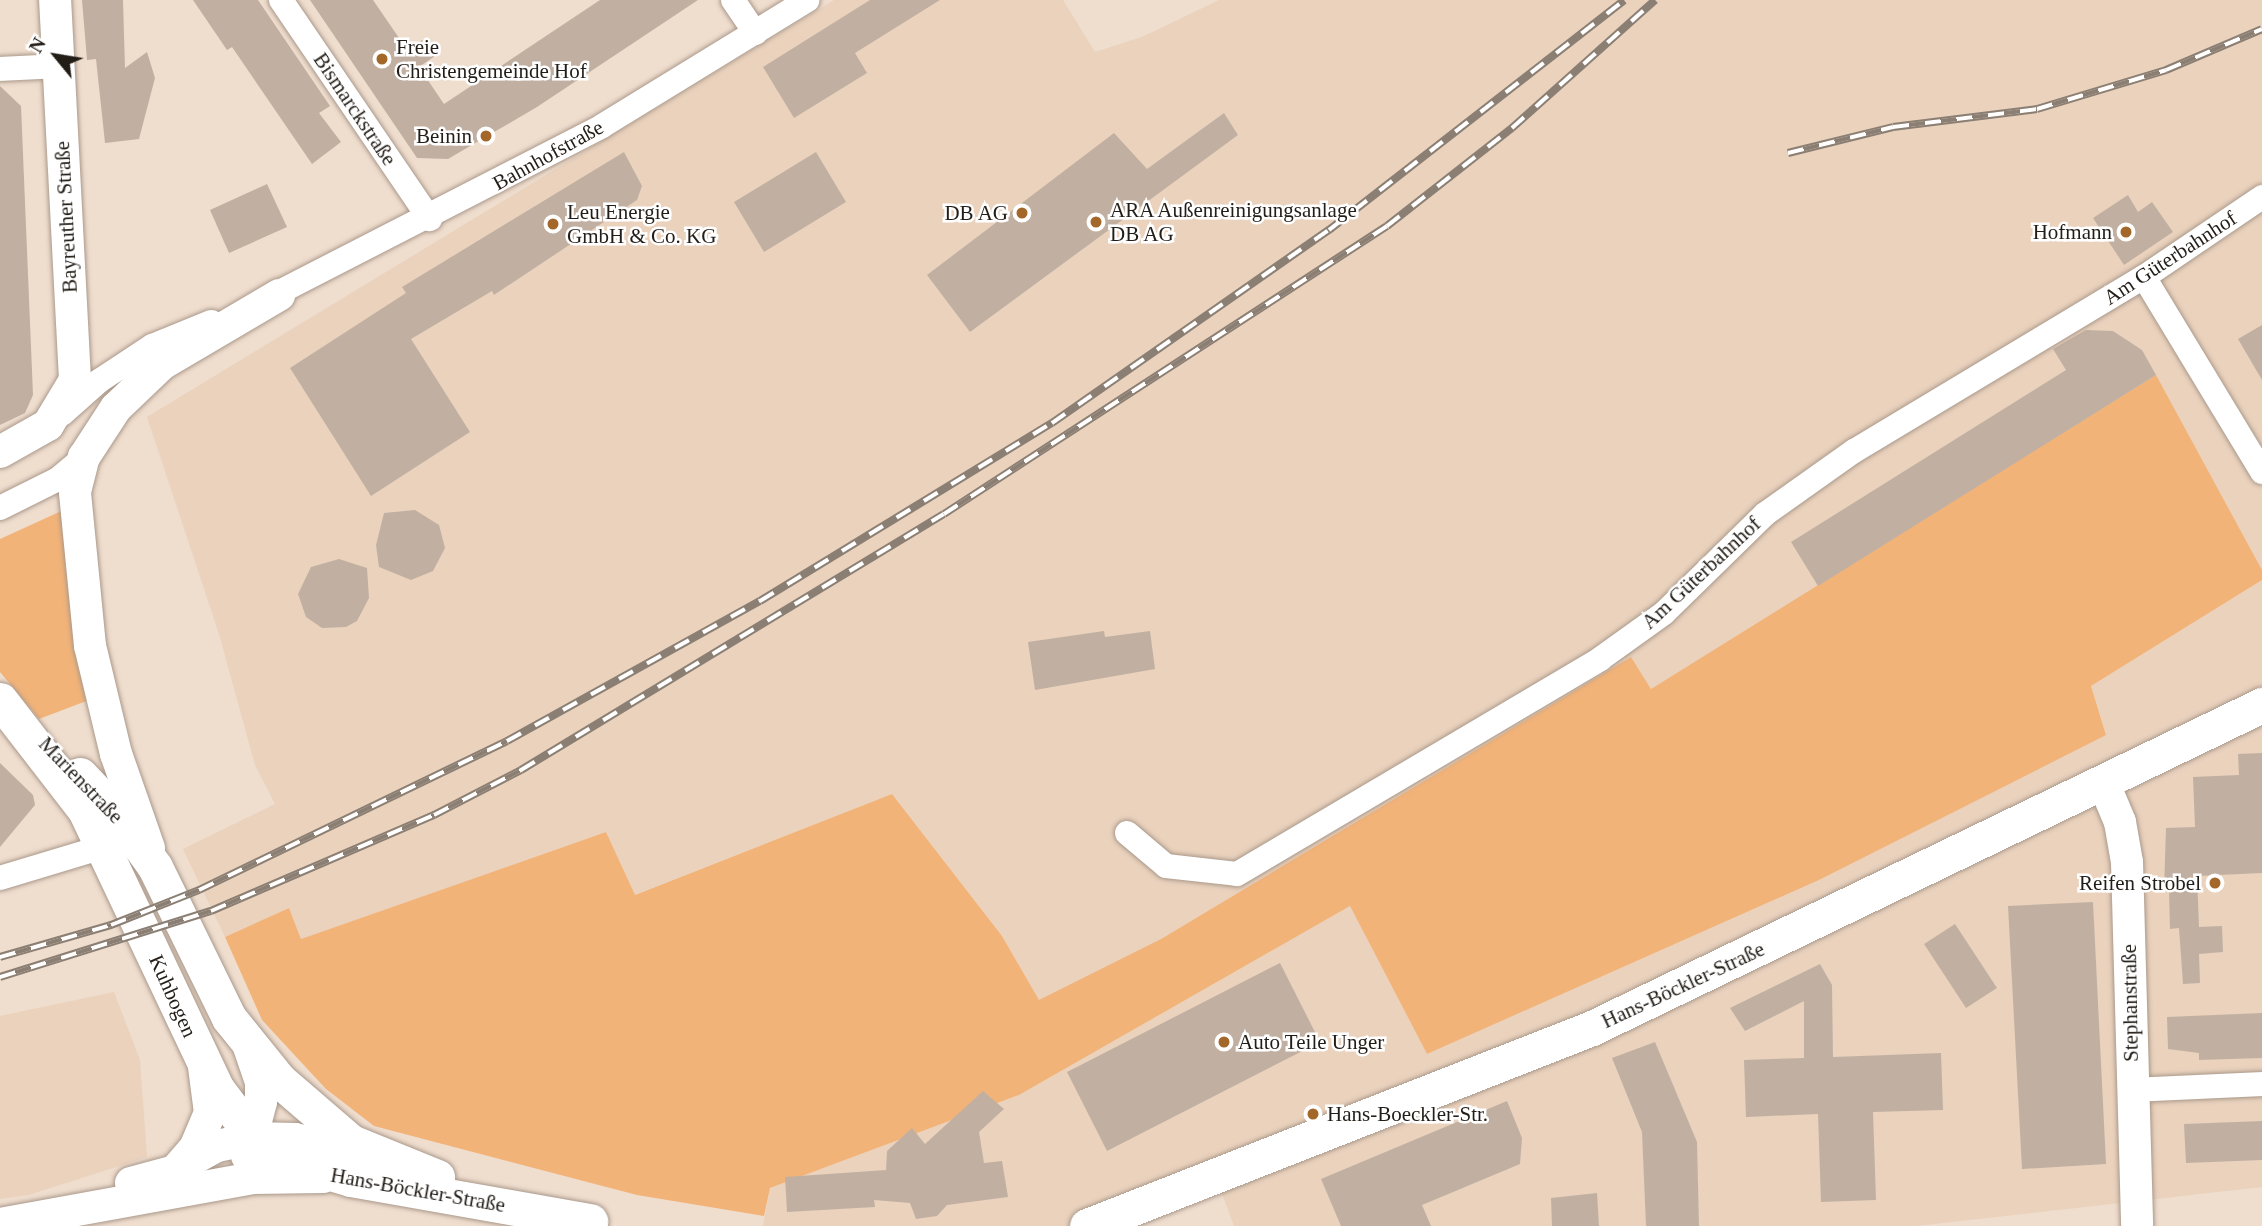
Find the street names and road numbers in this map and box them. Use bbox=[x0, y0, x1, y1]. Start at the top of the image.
street label: Bismarckstraße bbox=[308, 48, 402, 170]
street label: Bahnhofstraße bbox=[488, 114, 608, 196]
street label: Bayreuther Straße bbox=[49, 140, 83, 294]
street label: Am Güterbahnhof bbox=[2099, 206, 2241, 310]
street label: Am Güterbahnhof bbox=[1636, 511, 1766, 635]
street label: Marienstraße bbox=[33, 731, 129, 829]
street label: Hans-Böckler-Straße bbox=[1598, 936, 1768, 1034]
street label: Stephanstraße bbox=[2116, 944, 2144, 1062]
street label: Kuhbogen bbox=[144, 951, 202, 1041]
street label: Hans-Böckler-Straße bbox=[329, 1162, 507, 1218]

